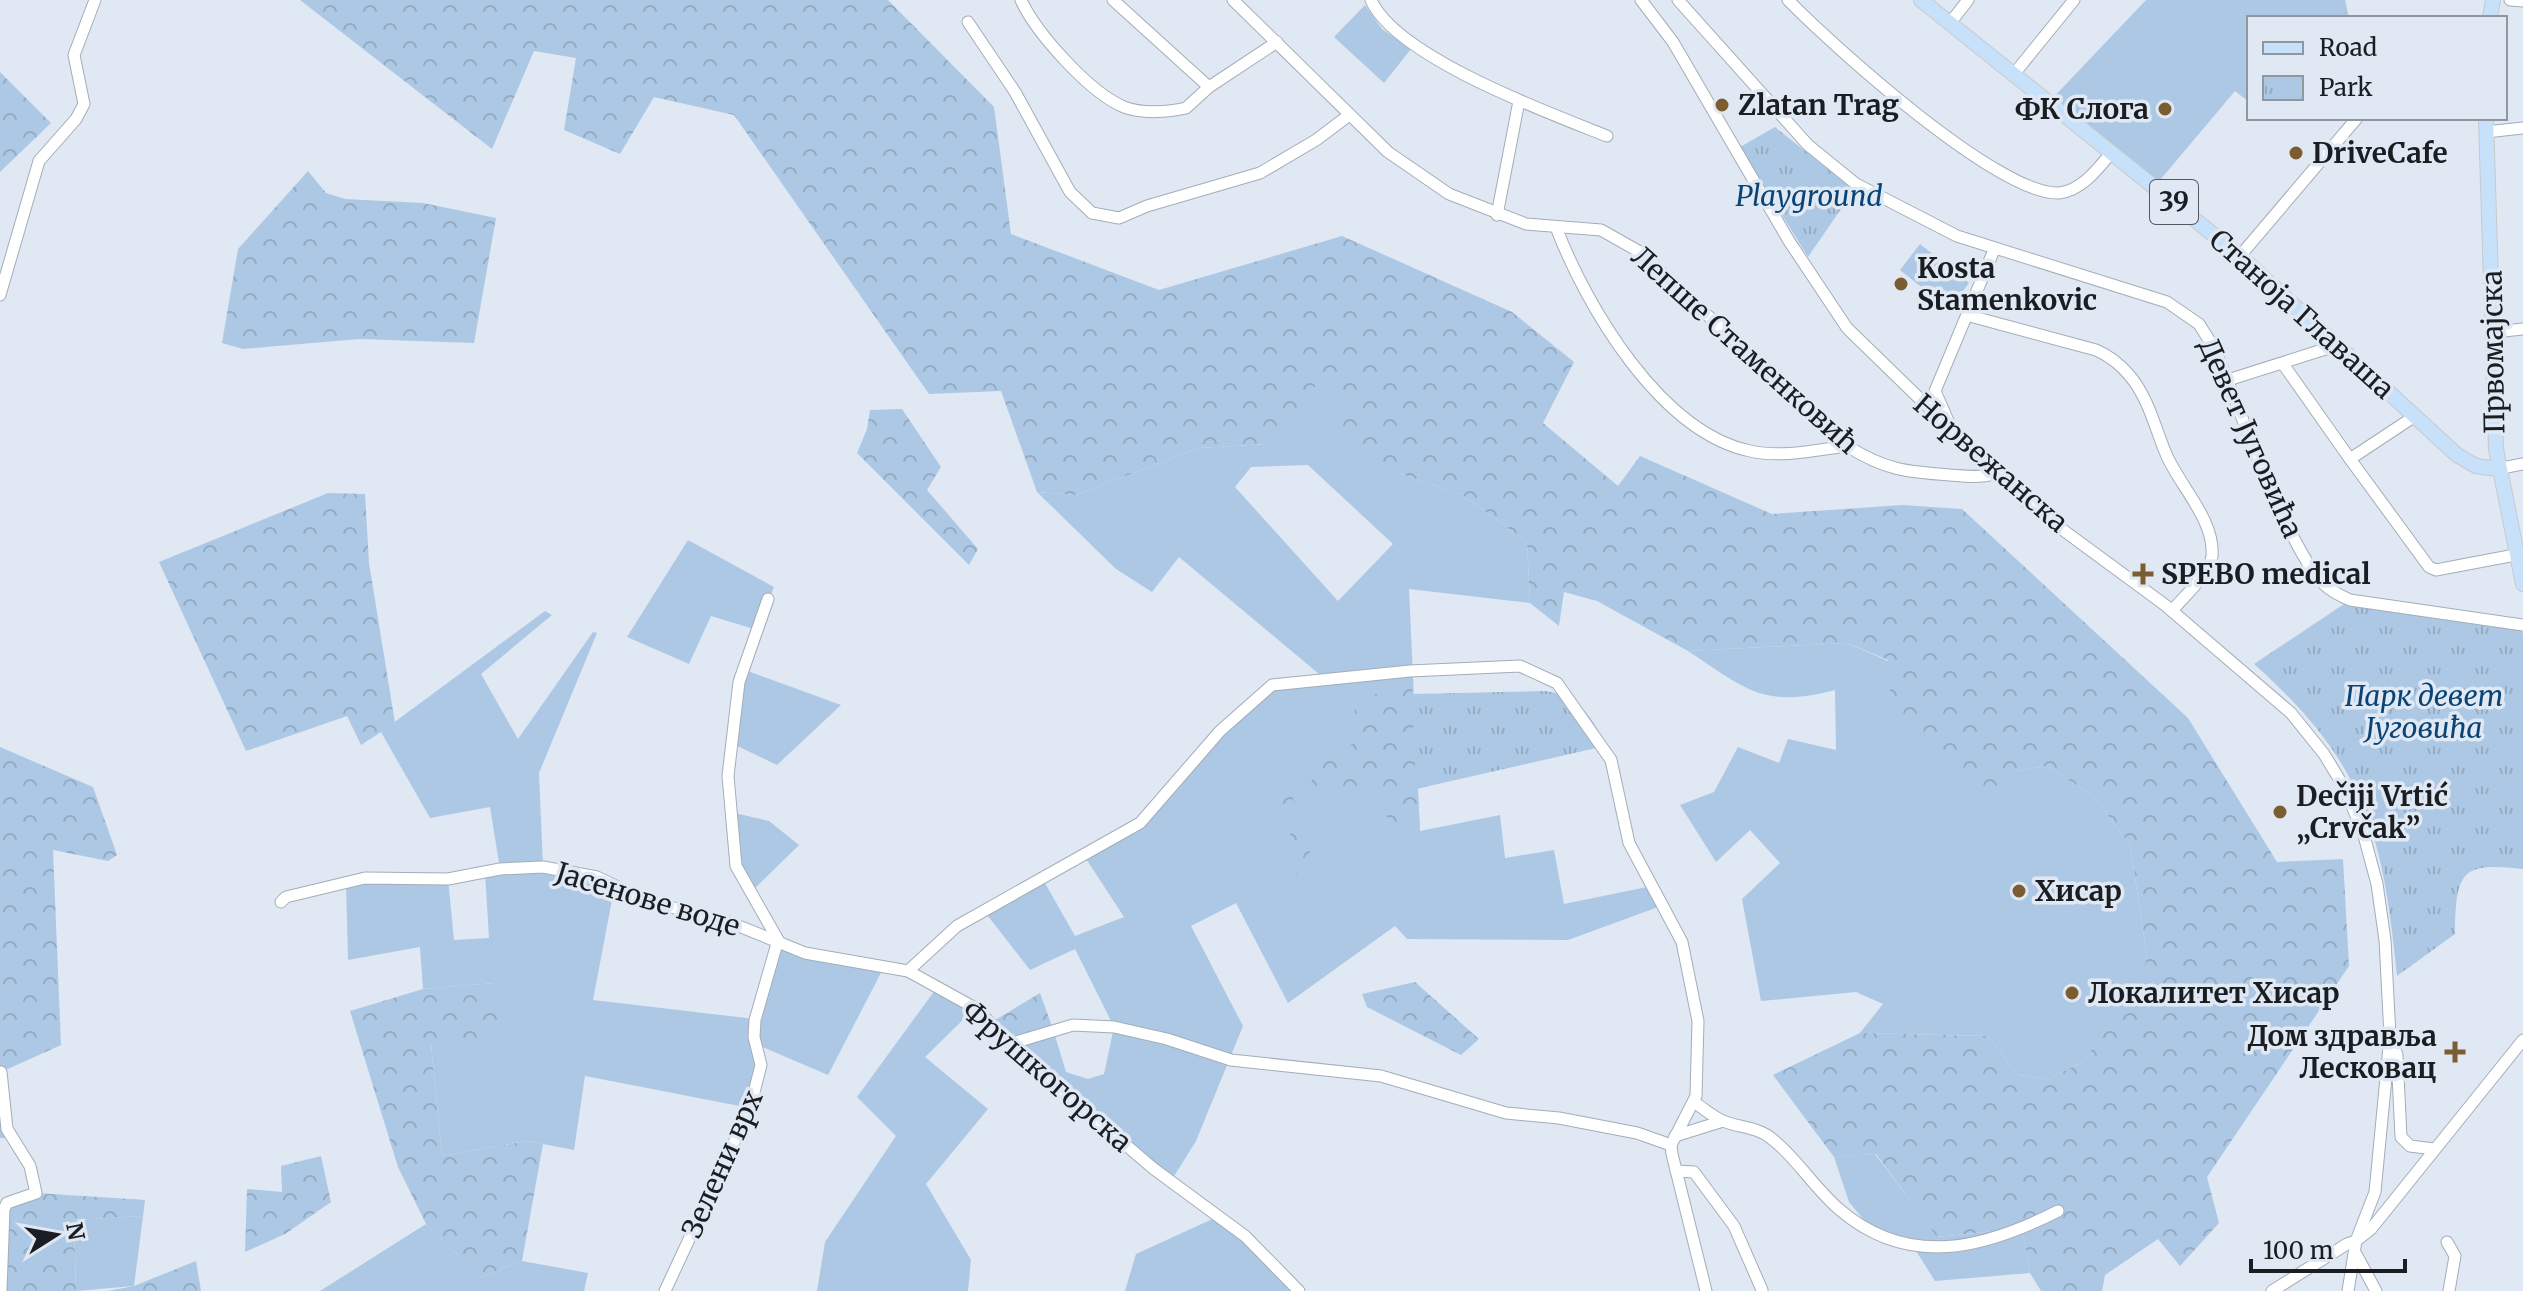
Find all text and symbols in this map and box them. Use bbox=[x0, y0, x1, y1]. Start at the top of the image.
legend bbox=[2247, 16, 2507, 120]
text: Road bbox=[2319, 32, 2377, 63]
text: Park bbox=[2319, 72, 2373, 103]
place label: Zlatan Trag bbox=[1738, 87, 1900, 123]
place label: ФК Слога bbox=[2015, 91, 2149, 127]
marker: Zlatan Trag bbox=[1713, 96, 1731, 114]
marker: ФК Слога bbox=[2156, 100, 2174, 118]
place label: DriveCafe bbox=[2312, 135, 2448, 171]
marker: DriveCafe bbox=[2287, 144, 2305, 162]
park label: Playground bbox=[1735, 178, 1883, 214]
road number: 39 bbox=[2150, 180, 2198, 224]
street label: Станоја Главаша bbox=[2202, 221, 2402, 407]
street label: Лепше Стаменковић bbox=[1624, 239, 1866, 461]
place label: Kosta Stamenkovic bbox=[1917, 250, 2097, 318]
street label: Првомајска bbox=[2474, 270, 2512, 434]
marker: Kosta Stamenkovic bbox=[1892, 275, 1910, 293]
street label: Девет Југовића bbox=[2191, 333, 2311, 543]
street label: Норвежанска bbox=[1906, 386, 2076, 540]
place label: SPEBO medical bbox=[2161, 556, 2371, 592]
marker: SPEBO medical bbox=[2132, 563, 2154, 585]
park label: Парк девет Југовића bbox=[2345, 678, 2503, 746]
place label: Dečiji Vrtić „Crvčak” bbox=[2296, 778, 2448, 846]
marker: Dečiji Vrtić „Crvčak” bbox=[2271, 803, 2289, 821]
street label: Јасенове воде bbox=[551, 854, 744, 944]
place label: Хисар bbox=[2035, 873, 2122, 909]
marker: Хисар bbox=[2010, 882, 2028, 900]
place label: Локалитет Хисар bbox=[2088, 975, 2340, 1011]
marker: Локалитет Хисар bbox=[2063, 984, 2081, 1002]
street label: Фрушкогорска bbox=[955, 992, 1139, 1160]
place label: Дом здравља Лесковац bbox=[2247, 1018, 2437, 1086]
marker: Дом здравља Лесковац bbox=[2444, 1041, 2466, 1063]
street label: Зелени врх bbox=[673, 1084, 771, 1243]
north arrow bbox=[16, 1195, 96, 1275]
text: N bbox=[60, 1220, 91, 1243]
scale bar bbox=[2251, 1223, 2405, 1273]
text: 100 m bbox=[2263, 1235, 2334, 1266]

